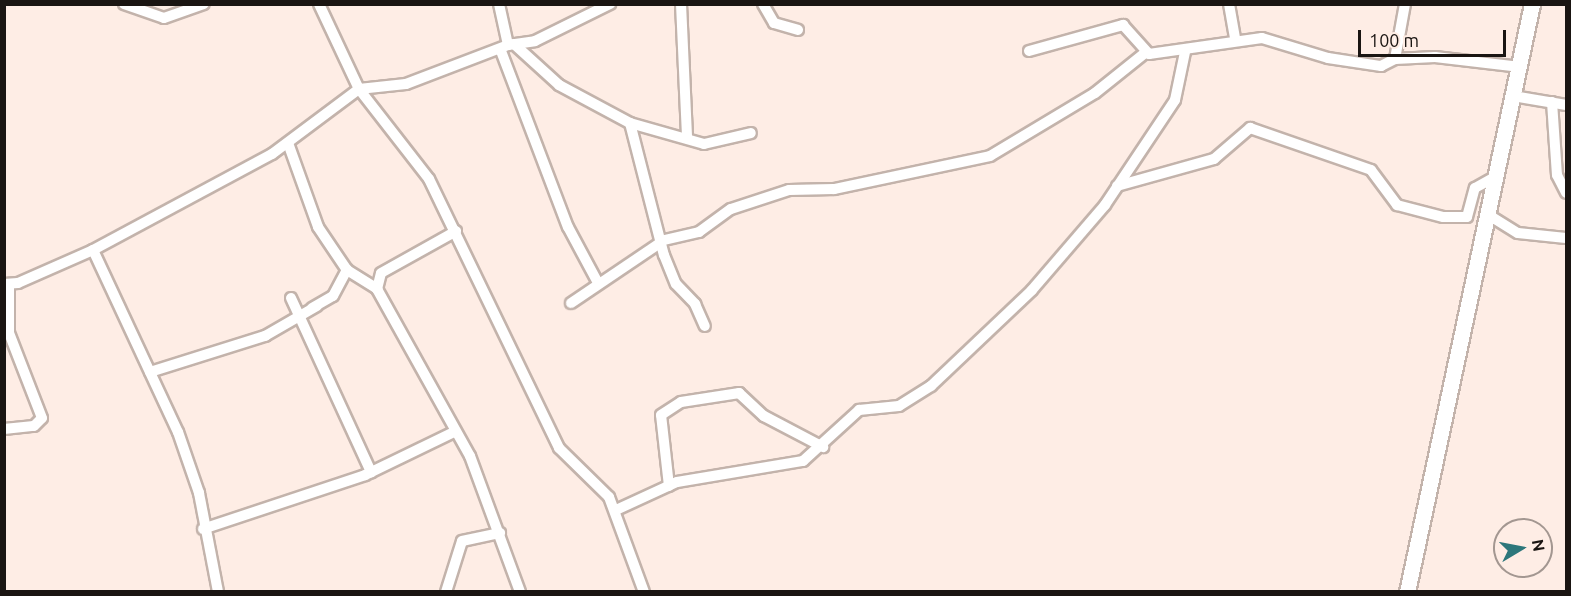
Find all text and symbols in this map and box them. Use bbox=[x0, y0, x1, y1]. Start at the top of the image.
scale bar bbox=[1361, 18, 1510, 56]
text: 100 m bbox=[1369, 30, 1419, 50]
north arrow bbox=[1493, 518, 1553, 578]
text: N bbox=[1529, 538, 1549, 553]

